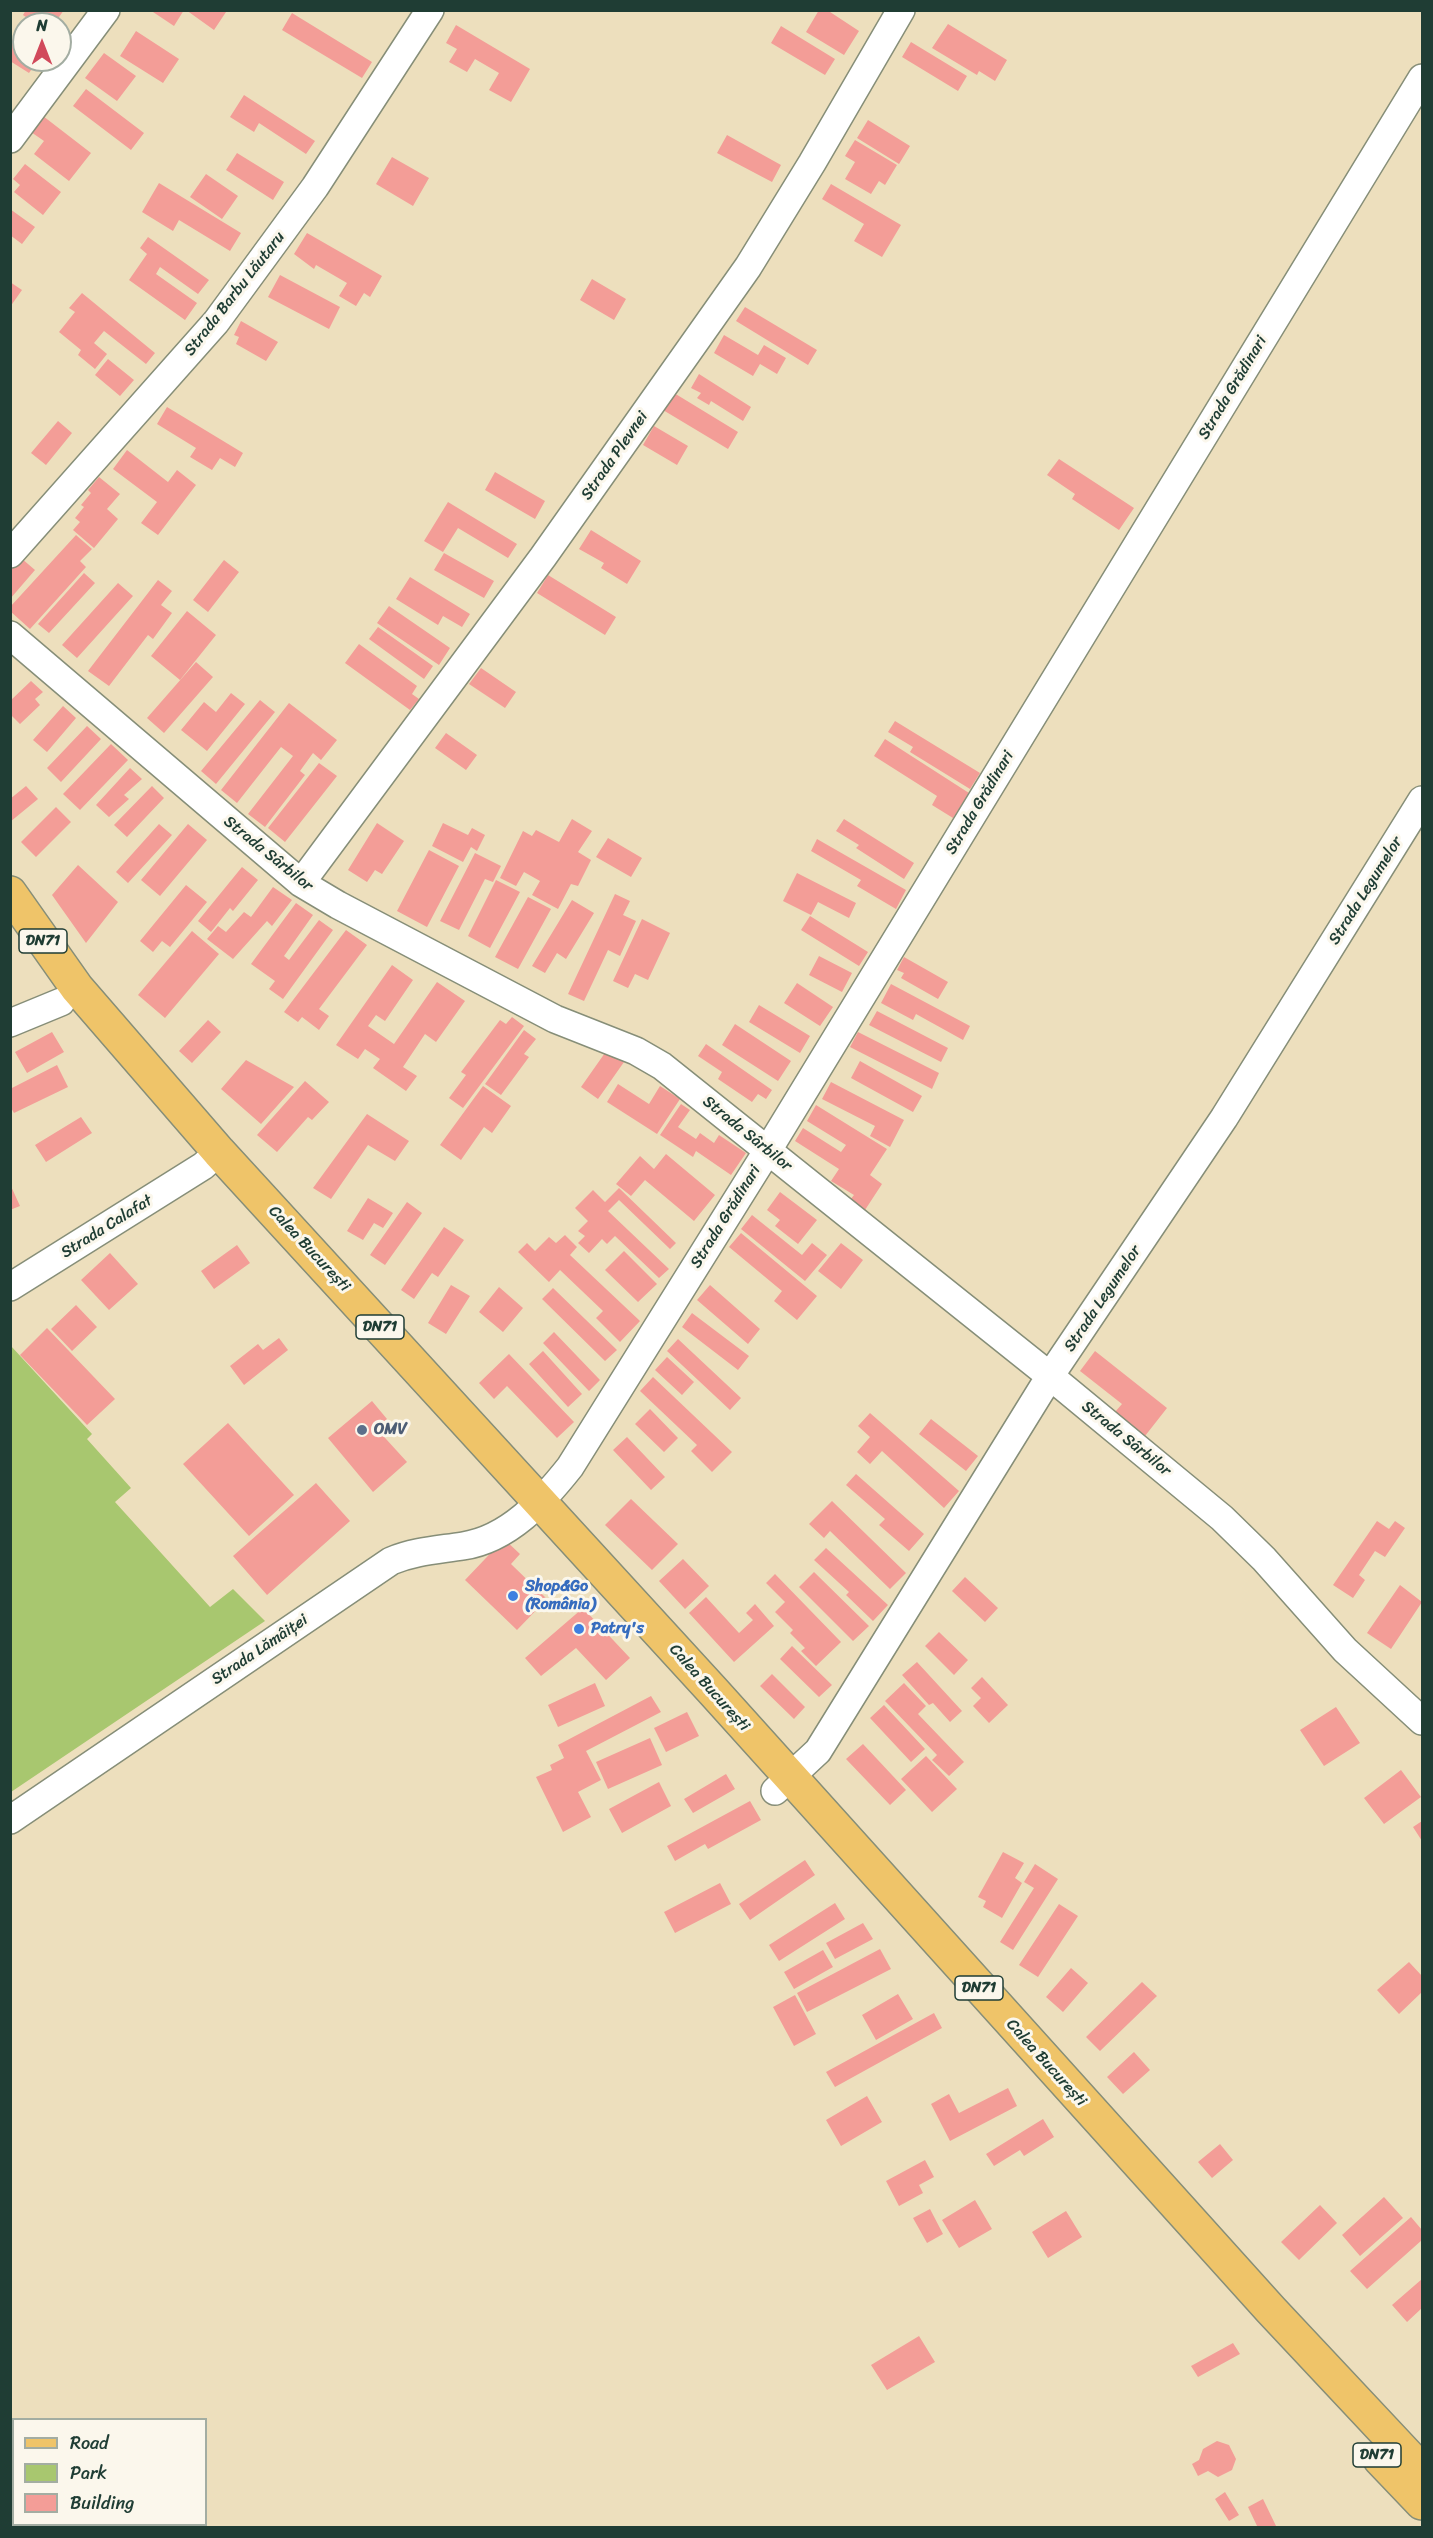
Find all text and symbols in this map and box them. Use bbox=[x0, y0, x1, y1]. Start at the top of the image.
text: N bbox=[36, 11, 48, 40]
north arrow bbox=[12, 12, 72, 72]
street label: Strada Barbu Lăutaru bbox=[181, 228, 289, 360]
street label: Strada Grădinari bbox=[1195, 333, 1271, 443]
street label: Strada Plevnei bbox=[577, 408, 653, 504]
street label: Strada Grădinari bbox=[942, 748, 1018, 858]
street label: Strada Sârbilor bbox=[220, 812, 316, 896]
street label: Strada Legumelor bbox=[1325, 833, 1407, 949]
road number: DN71 bbox=[19, 929, 67, 953]
street label: Strada Sârbilor bbox=[699, 1092, 795, 1176]
street label: Strada Grădinari bbox=[687, 1162, 765, 1272]
street label: Strada Calafat bbox=[58, 1191, 156, 1263]
street label: Calea București bbox=[264, 1202, 354, 1296]
street label: Strada Legumelor bbox=[1060, 1242, 1146, 1356]
road number: DN71 bbox=[356, 1315, 404, 1339]
street label: Strada Sârbilor bbox=[1078, 1397, 1174, 1481]
place label: OMV bbox=[374, 1420, 407, 1440]
marker: OMV bbox=[355, 1423, 369, 1437]
place label: Shop&Go (România) bbox=[525, 1577, 596, 1615]
marker: Shop&Go (România) bbox=[506, 1589, 520, 1603]
street label: Strada Lămâiței bbox=[208, 1611, 312, 1689]
place label: Patry's bbox=[591, 1619, 644, 1639]
marker: Patry's bbox=[572, 1622, 586, 1636]
street label: Calea București bbox=[665, 1640, 753, 1736]
road number: DN71 bbox=[955, 1976, 1003, 2000]
street label: Calea București bbox=[1002, 2015, 1090, 2111]
legend bbox=[12, 2418, 207, 2526]
text: Road bbox=[70, 2427, 109, 2459]
road number: DN71 bbox=[1353, 2443, 1401, 2467]
text: Park bbox=[70, 2457, 107, 2489]
text: Building bbox=[70, 2487, 134, 2519]

